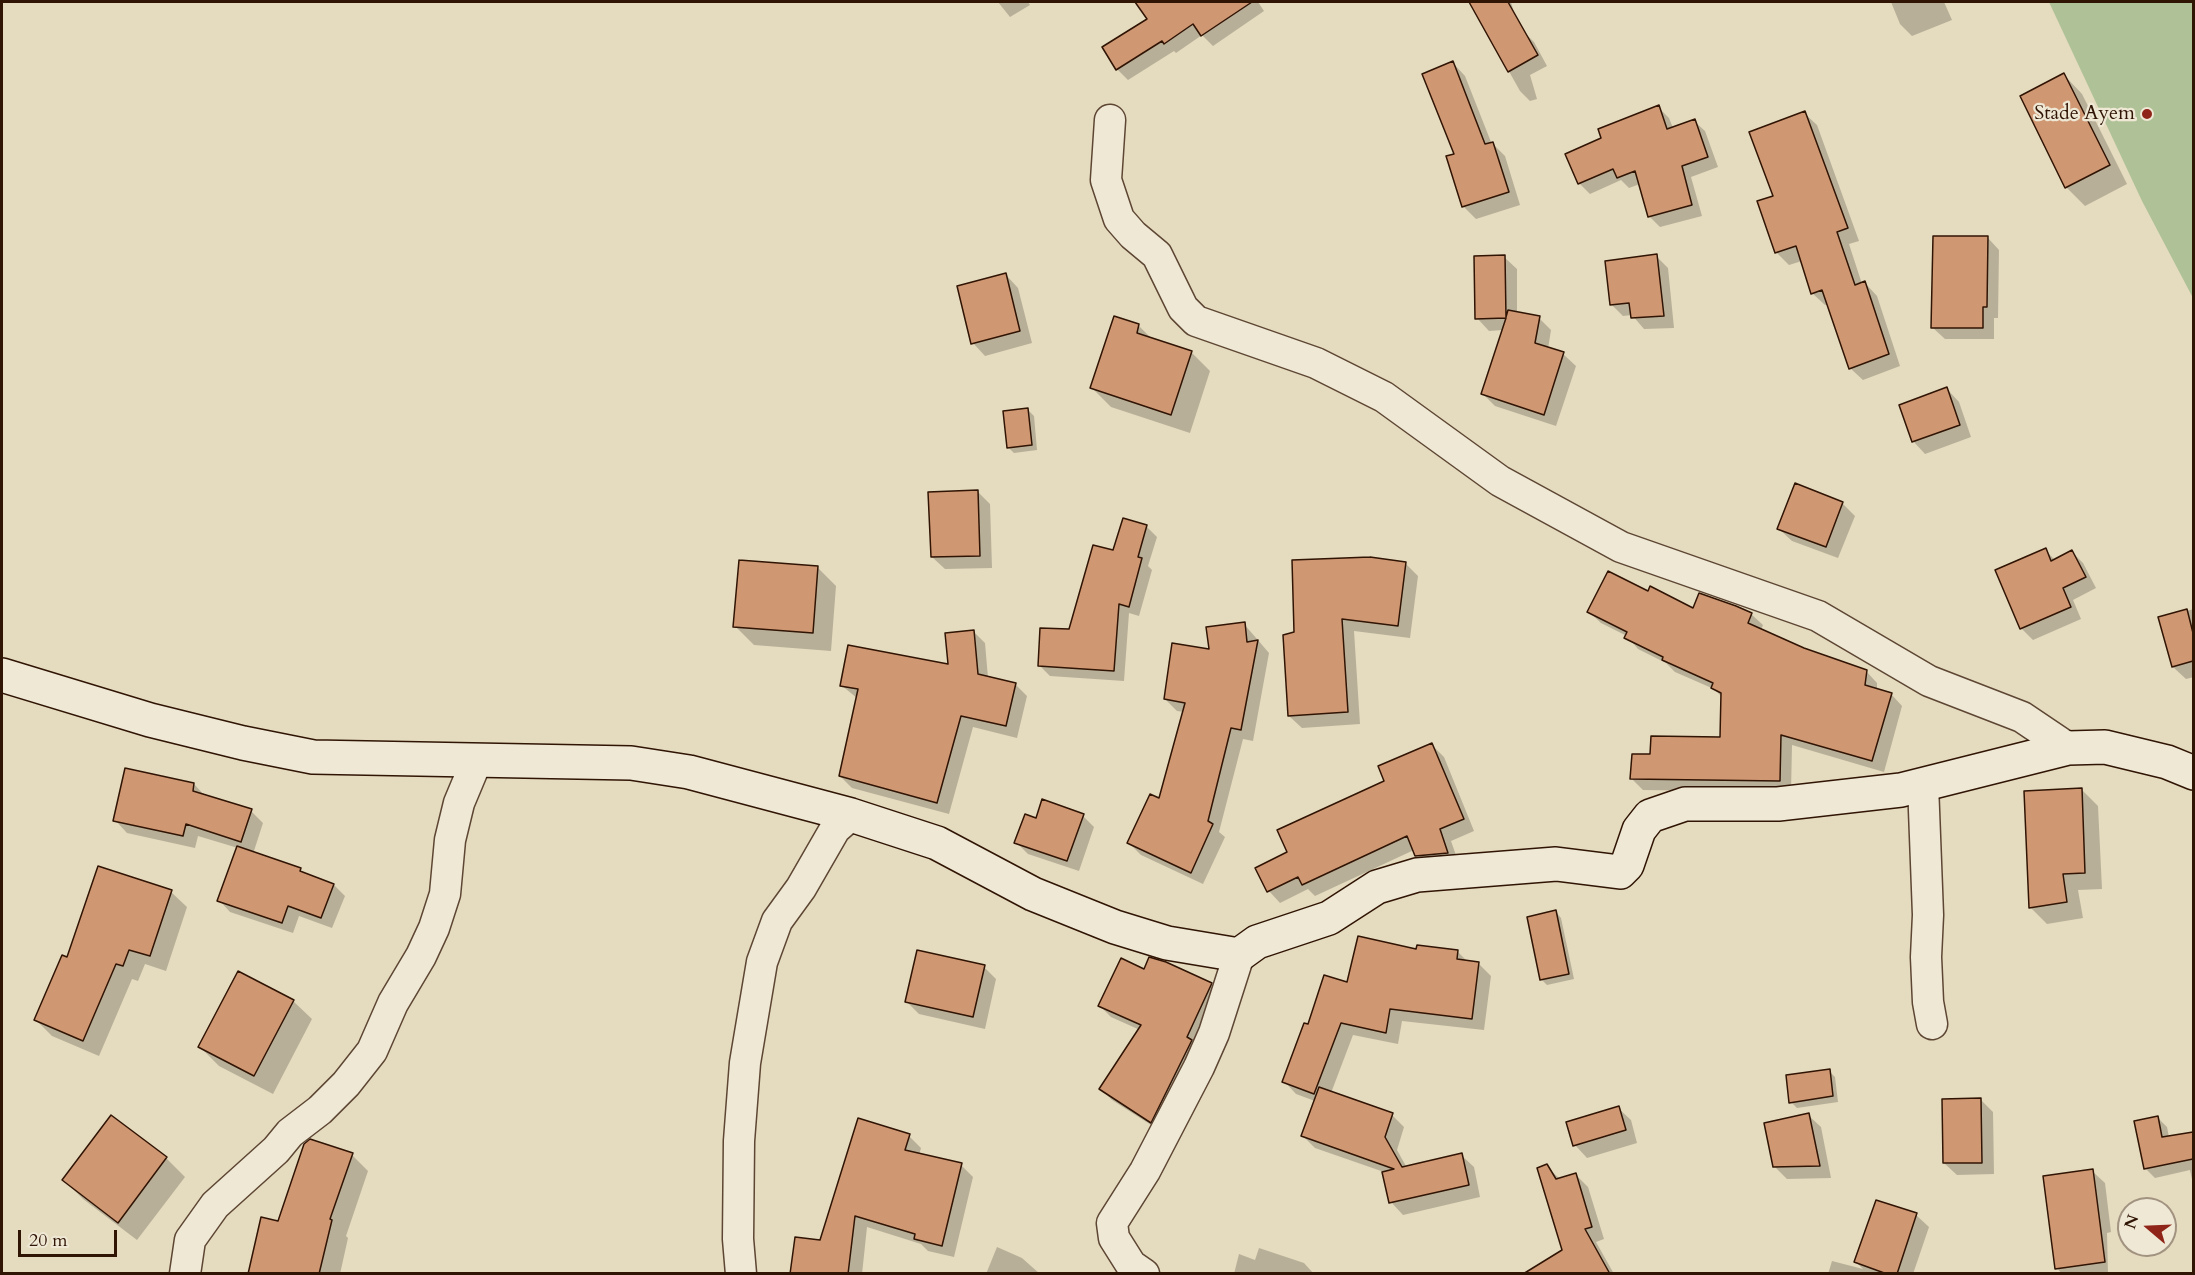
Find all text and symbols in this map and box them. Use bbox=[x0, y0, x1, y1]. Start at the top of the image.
place label: Stade Ayem bbox=[2034, 102, 2135, 126]
marker: Stade Ayem bbox=[2140, 107, 2154, 121]
north arrow bbox=[2117, 1197, 2177, 1257]
text: N bbox=[2119, 1212, 2145, 1232]
scale bar bbox=[21, 1218, 120, 1256]
text: 20 m bbox=[29, 1228, 68, 1253]

